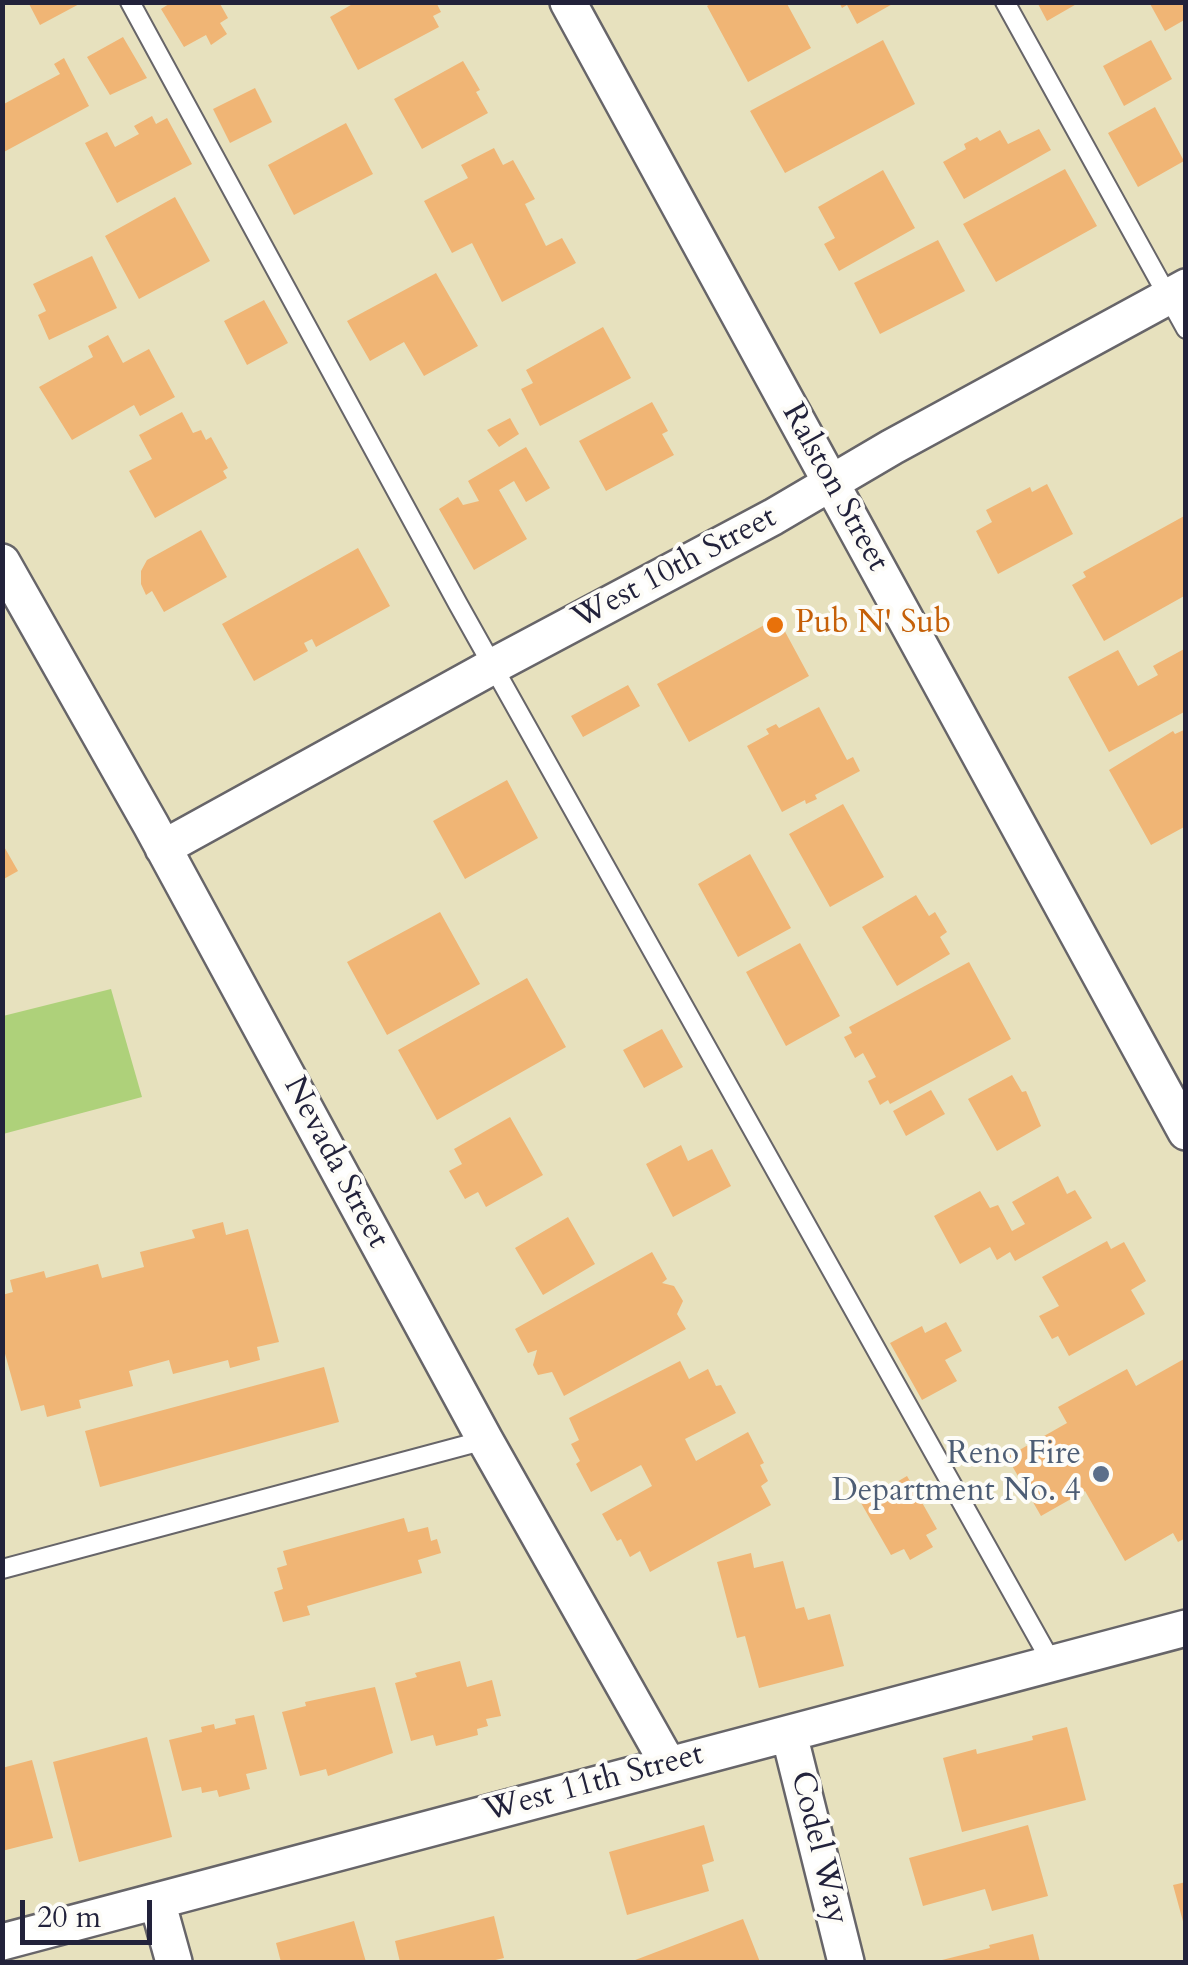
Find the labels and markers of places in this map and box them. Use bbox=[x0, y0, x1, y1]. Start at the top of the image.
place label: Pub N' Sub bbox=[795, 606, 951, 644]
marker: Pub N' Sub bbox=[764, 614, 786, 636]
place label: Reno Fire Department No. 4 bbox=[832, 1437, 1081, 1512]
marker: Reno Fire Department No. 4 bbox=[1090, 1463, 1112, 1485]

